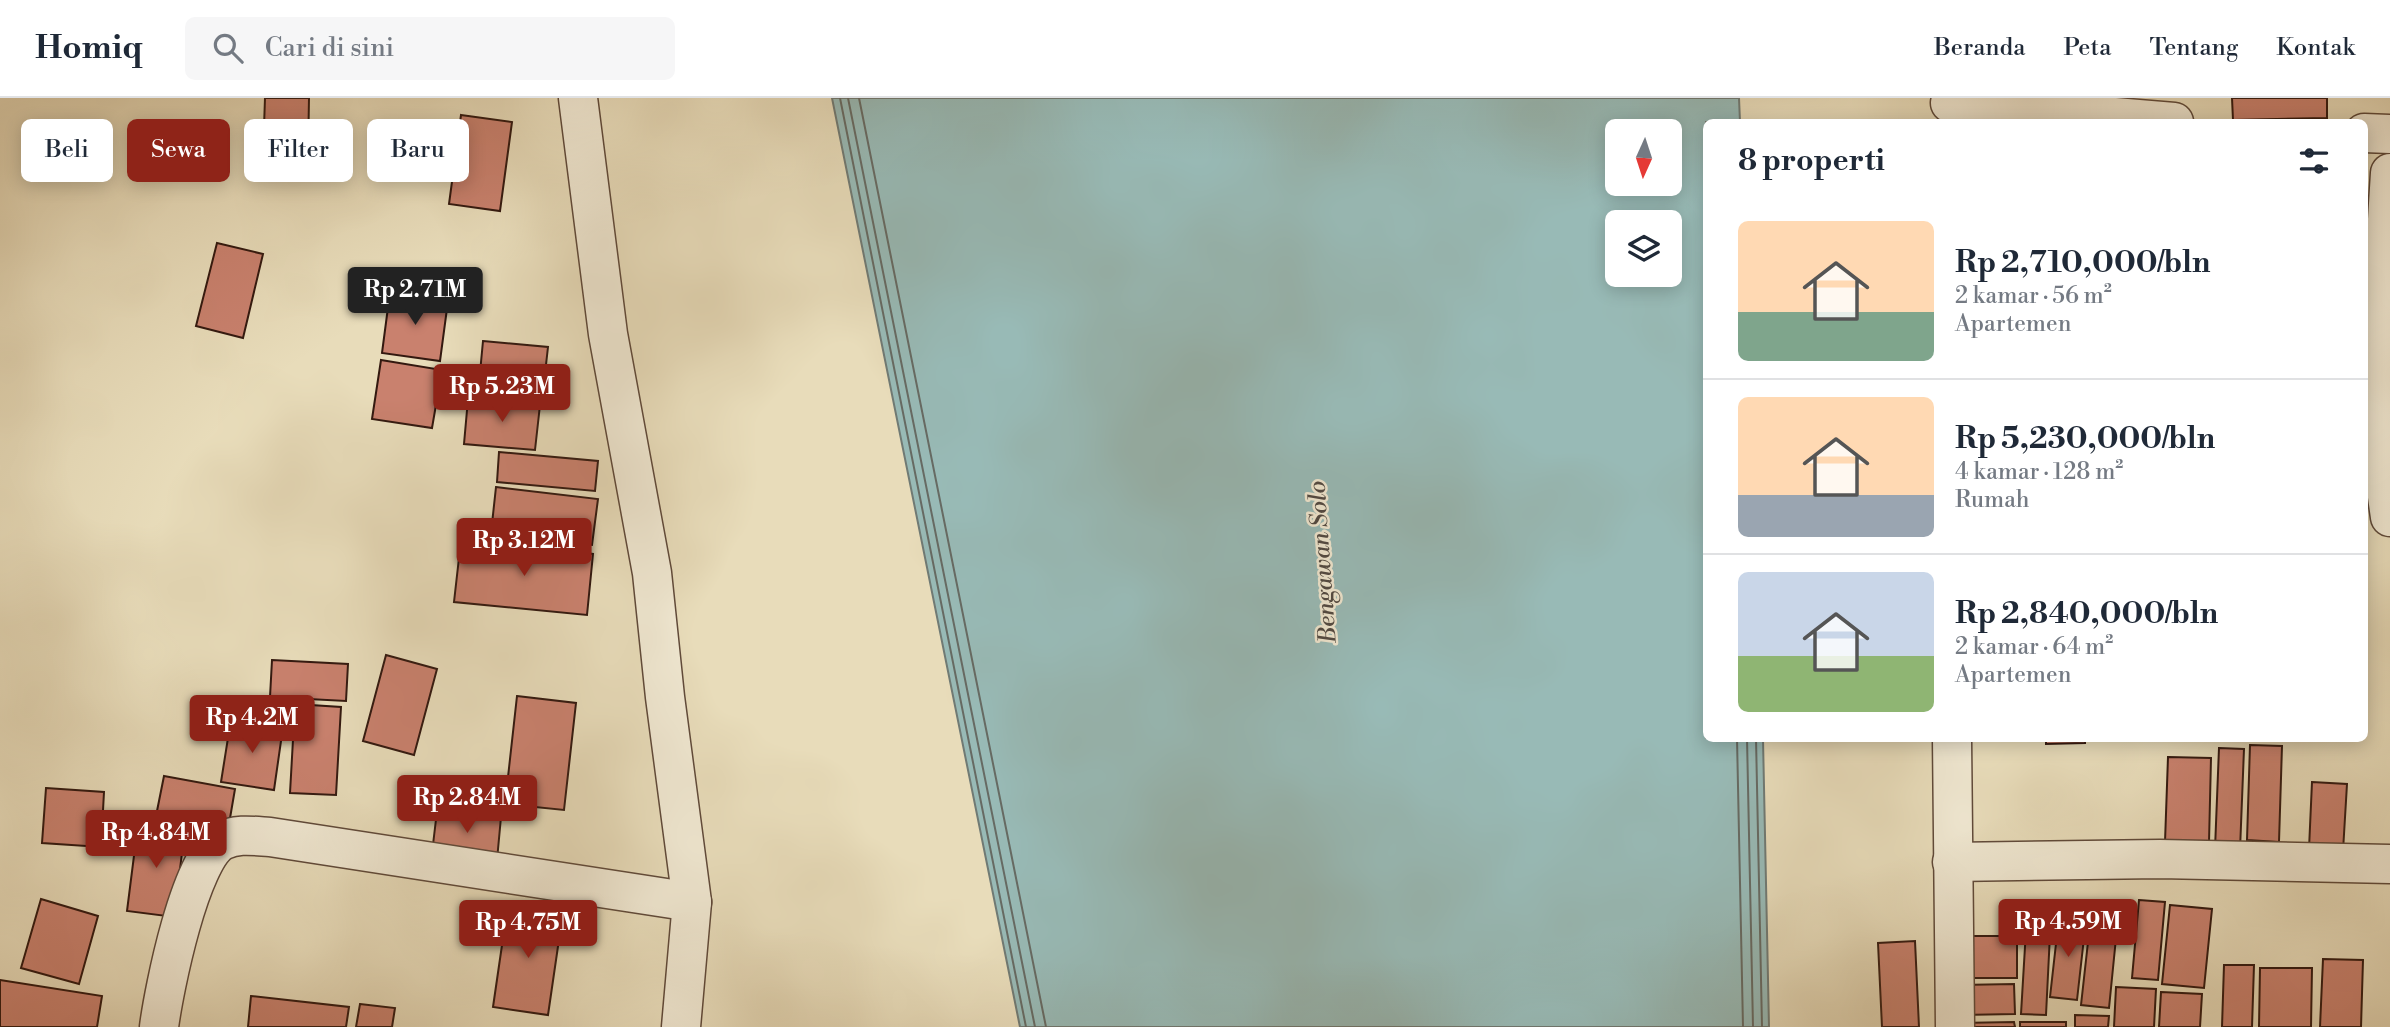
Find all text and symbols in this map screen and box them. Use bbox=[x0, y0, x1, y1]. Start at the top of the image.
search box bbox=[185, 17, 675, 80]
text: Homiq bbox=[35, 28, 143, 69]
icon: search bbox=[209, 29, 247, 67]
text: Cari di sini bbox=[265, 32, 394, 64]
text: Beranda bbox=[1934, 33, 2025, 63]
text: Peta bbox=[2063, 33, 2111, 63]
text: Tentang bbox=[2149, 33, 2238, 63]
text: Kontak bbox=[2276, 33, 2355, 63]
chip: Beli bbox=[21, 119, 113, 182]
chip: Sewa bbox=[127, 119, 230, 182]
chip: Filter bbox=[244, 119, 353, 182]
chip: Baru bbox=[367, 119, 469, 182]
north arrow bbox=[1605, 119, 1682, 196]
map controls bbox=[1605, 119, 1682, 287]
text: 8 properti bbox=[1738, 142, 1885, 180]
icon: filters bbox=[2295, 142, 2333, 180]
button: layers bbox=[1605, 210, 1682, 287]
text: Rp 2,710,000/bln bbox=[1955, 244, 2210, 282]
icon: home bbox=[1794, 249, 1878, 333]
pin: Rp 2.71M bbox=[343, 268, 487, 327]
text: Rp 2.71M bbox=[364, 276, 466, 304]
text: 2 kamar · 56 m² bbox=[1955, 282, 2112, 310]
text: Apartemen bbox=[1955, 310, 2071, 338]
pin: Rp 5.23M bbox=[430, 364, 574, 424]
text: Rp 5.23M bbox=[449, 373, 555, 401]
text: Rp 5,230,000/bln bbox=[1955, 420, 2215, 458]
icon: home bbox=[1794, 425, 1878, 509]
text: 4 kamar · 128 m² bbox=[1955, 458, 2123, 486]
water label: Bengawan Solo bbox=[1302, 480, 1344, 645]
text: Rumah bbox=[1955, 486, 2030, 514]
pin: Rp 3.12M bbox=[452, 518, 596, 578]
text: Rp 3.12M bbox=[473, 527, 575, 555]
text: Rp 2,840,000/bln bbox=[1955, 595, 2218, 633]
icon: home bbox=[1794, 600, 1878, 684]
text: 2 kamar · 64 m² bbox=[1955, 633, 2113, 661]
text: Apartemen bbox=[1955, 661, 2071, 689]
pin: Rp 4.2M bbox=[187, 696, 317, 755]
text: Rp 4.2M bbox=[206, 704, 298, 732]
pin: Rp 2.84M bbox=[395, 776, 539, 835]
text: Rp 2.84M bbox=[413, 784, 521, 812]
pin: Rp 4.84M bbox=[84, 810, 228, 870]
text: Rp 4.84M bbox=[102, 819, 210, 847]
pin: Rp 4.75M bbox=[456, 900, 600, 960]
pin: Rp 4.59M bbox=[1996, 900, 2140, 959]
text: Rp 4.59M bbox=[2014, 908, 2122, 936]
text: Rp 4.75M bbox=[475, 909, 581, 937]

